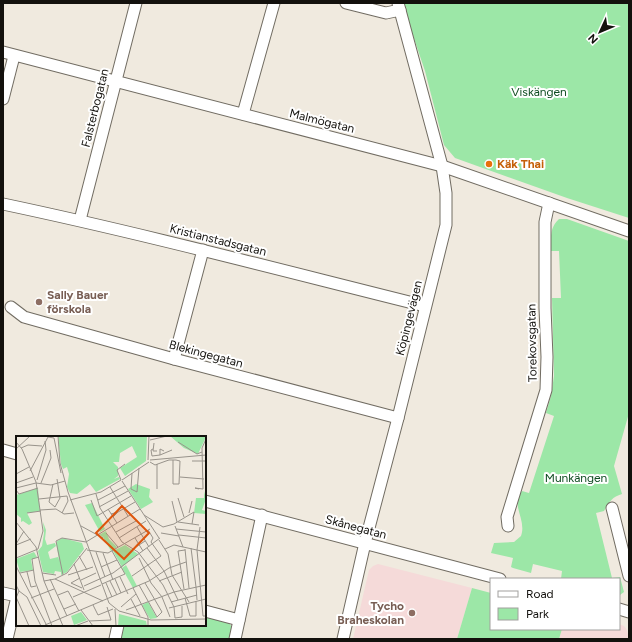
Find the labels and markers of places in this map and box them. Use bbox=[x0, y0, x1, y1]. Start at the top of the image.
place label: Käk Thai bbox=[497, 157, 544, 171]
marker: Käk Thai bbox=[484, 159, 494, 169]
place label: Sally Bauer förskola bbox=[47, 288, 109, 316]
marker: Sally Bauer förskola bbox=[34, 297, 44, 307]
place label: Tycho Braheskolan bbox=[337, 599, 404, 627]
marker: Tycho Braheskolan bbox=[407, 608, 417, 618]

